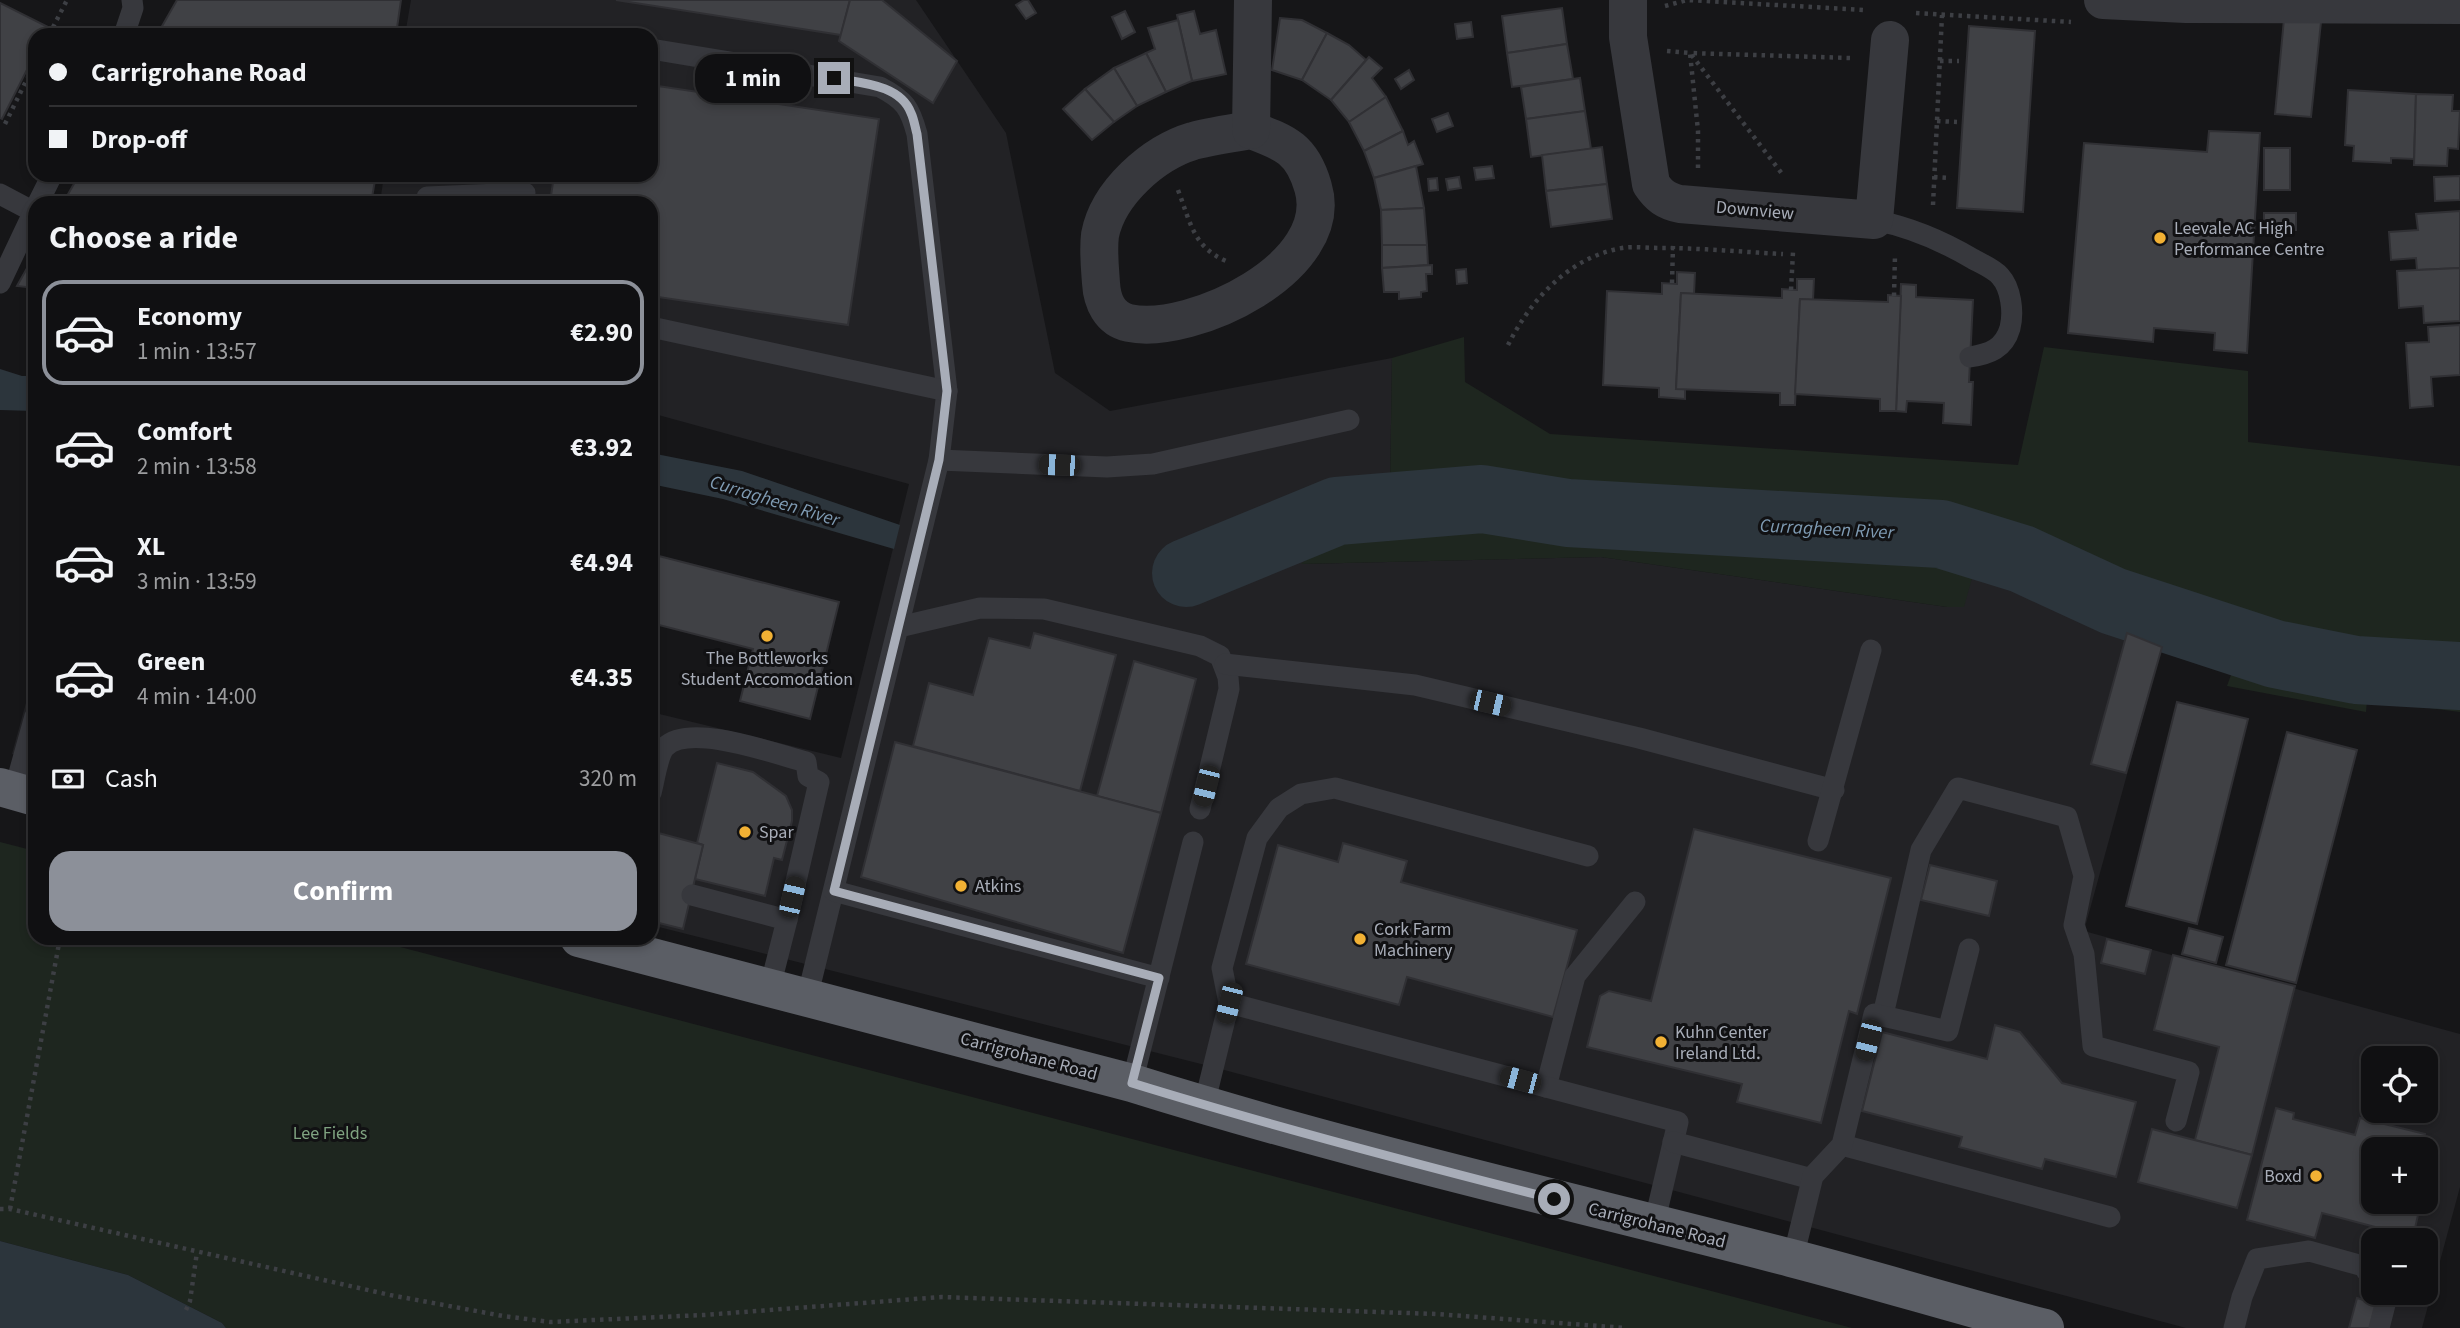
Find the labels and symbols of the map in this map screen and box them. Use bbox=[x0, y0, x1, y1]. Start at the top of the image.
callout: 1 min bbox=[694, 54, 810, 102]
route end bbox=[818, 62, 850, 94]
street label: Downview bbox=[1715, 195, 1795, 226]
place label: Leevale AC High Performance Centre bbox=[2174, 216, 2324, 262]
marker: Leevale AC High Performance Centre bbox=[2152, 230, 2168, 246]
car bbox=[1038, 454, 1081, 476]
water label: Curragheen River bbox=[706, 469, 844, 534]
water label: Curragheen River bbox=[1759, 513, 1896, 547]
marker: The Bottleworks Student Accomodation bbox=[759, 628, 775, 644]
place label: The Bottleworks Student Accomodation bbox=[681, 646, 853, 692]
car bbox=[1468, 688, 1513, 718]
car bbox=[1191, 763, 1222, 809]
place label: Spar bbox=[759, 820, 794, 845]
marker: Spar bbox=[737, 824, 753, 840]
car bbox=[778, 874, 807, 920]
place label: Atkins bbox=[975, 874, 1021, 899]
marker: Atkins bbox=[953, 878, 969, 894]
place label: Cork Farm Machinery bbox=[1374, 917, 1453, 963]
marker: Cork Farm Machinery bbox=[1352, 931, 1368, 947]
car bbox=[1214, 980, 1245, 1026]
car bbox=[1853, 1017, 1884, 1063]
place label: Kuhn Center Ireland Ltd. bbox=[1675, 1020, 1769, 1066]
street label: Carrigrohane Road bbox=[958, 1026, 1100, 1087]
marker: Kuhn Center Ireland Ltd. bbox=[1653, 1034, 1669, 1050]
car bbox=[1497, 1064, 1544, 1096]
park label: Lee Fields bbox=[293, 1121, 367, 1146]
place label: Boxd bbox=[2264, 1164, 2302, 1189]
marker: Boxd bbox=[2308, 1168, 2324, 1184]
route start bbox=[1538, 1183, 1570, 1215]
street label: Carrigrohane Road bbox=[1585, 1196, 1728, 1255]

